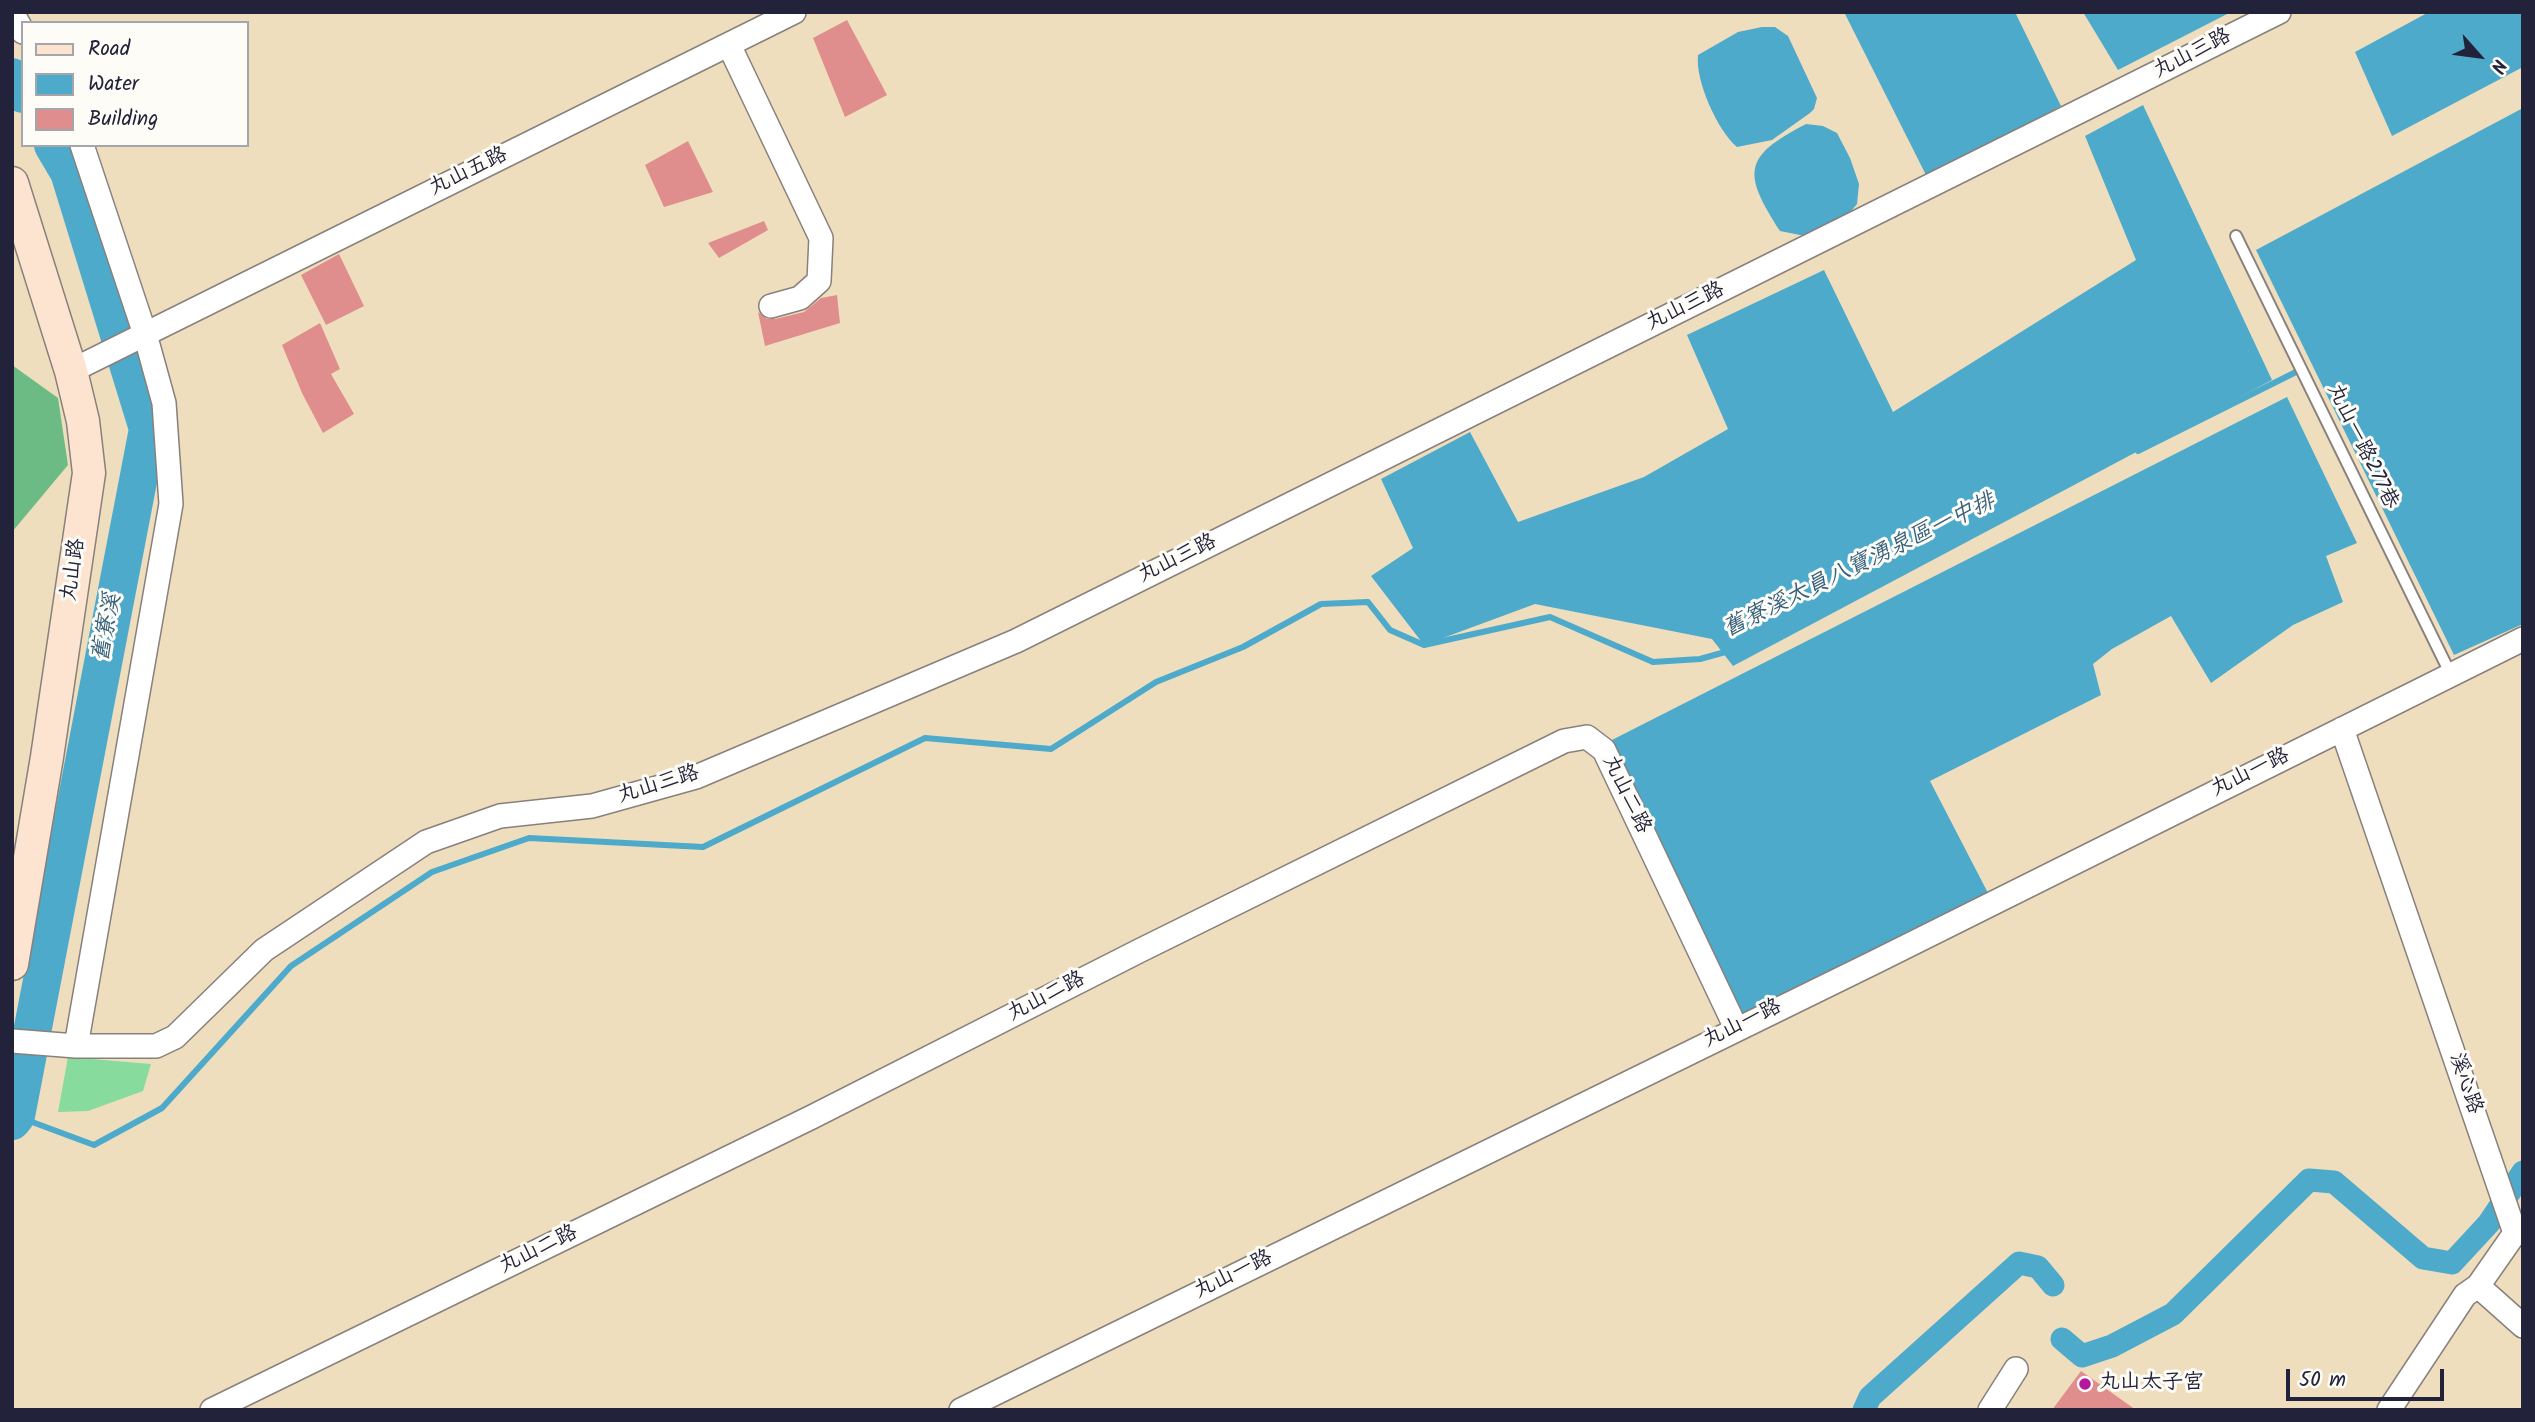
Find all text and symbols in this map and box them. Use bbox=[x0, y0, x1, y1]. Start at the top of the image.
legend bbox=[21, 21, 248, 147]
north arrow bbox=[2444, 21, 2514, 91]
street label: 丸山三路 bbox=[2150, 25, 2236, 85]
text: Road bbox=[88, 33, 130, 66]
text: N bbox=[2481, 54, 2514, 78]
text: Water bbox=[88, 68, 139, 101]
text: Building bbox=[88, 103, 158, 136]
street label: 丸山五路 bbox=[426, 143, 512, 203]
street label: 丸山三路 bbox=[1643, 278, 1729, 338]
street label: 丸山一路277巷 bbox=[2320, 380, 2402, 514]
water label: 舊寮溪太員八寶湧泉區一中排 bbox=[1720, 489, 2000, 645]
street label: 丸山三路 bbox=[1135, 530, 1221, 590]
street label: 丸山路 bbox=[58, 537, 92, 603]
water label: 舊寮溪 bbox=[89, 592, 129, 664]
street label: 丸山一路 bbox=[2208, 744, 2294, 804]
street label: 丸山二路 bbox=[1595, 752, 1655, 838]
street label: 丸山三路 bbox=[615, 762, 703, 810]
street label: 丸山二路 bbox=[1004, 968, 1090, 1028]
street label: 丸山一路 bbox=[1700, 995, 1786, 1055]
street label: 溪心路 bbox=[2442, 1050, 2486, 1118]
street label: 丸山二路 bbox=[496, 1221, 582, 1281]
street label: 丸山一路 bbox=[1191, 1246, 1277, 1306]
scale bar bbox=[2290, 1356, 2448, 1400]
text: 50 m bbox=[2299, 1364, 2346, 1397]
place label: 丸山太子宮 bbox=[2099, 1371, 2204, 1397]
marker: 丸山太子宮 bbox=[2077, 1376, 2093, 1392]

